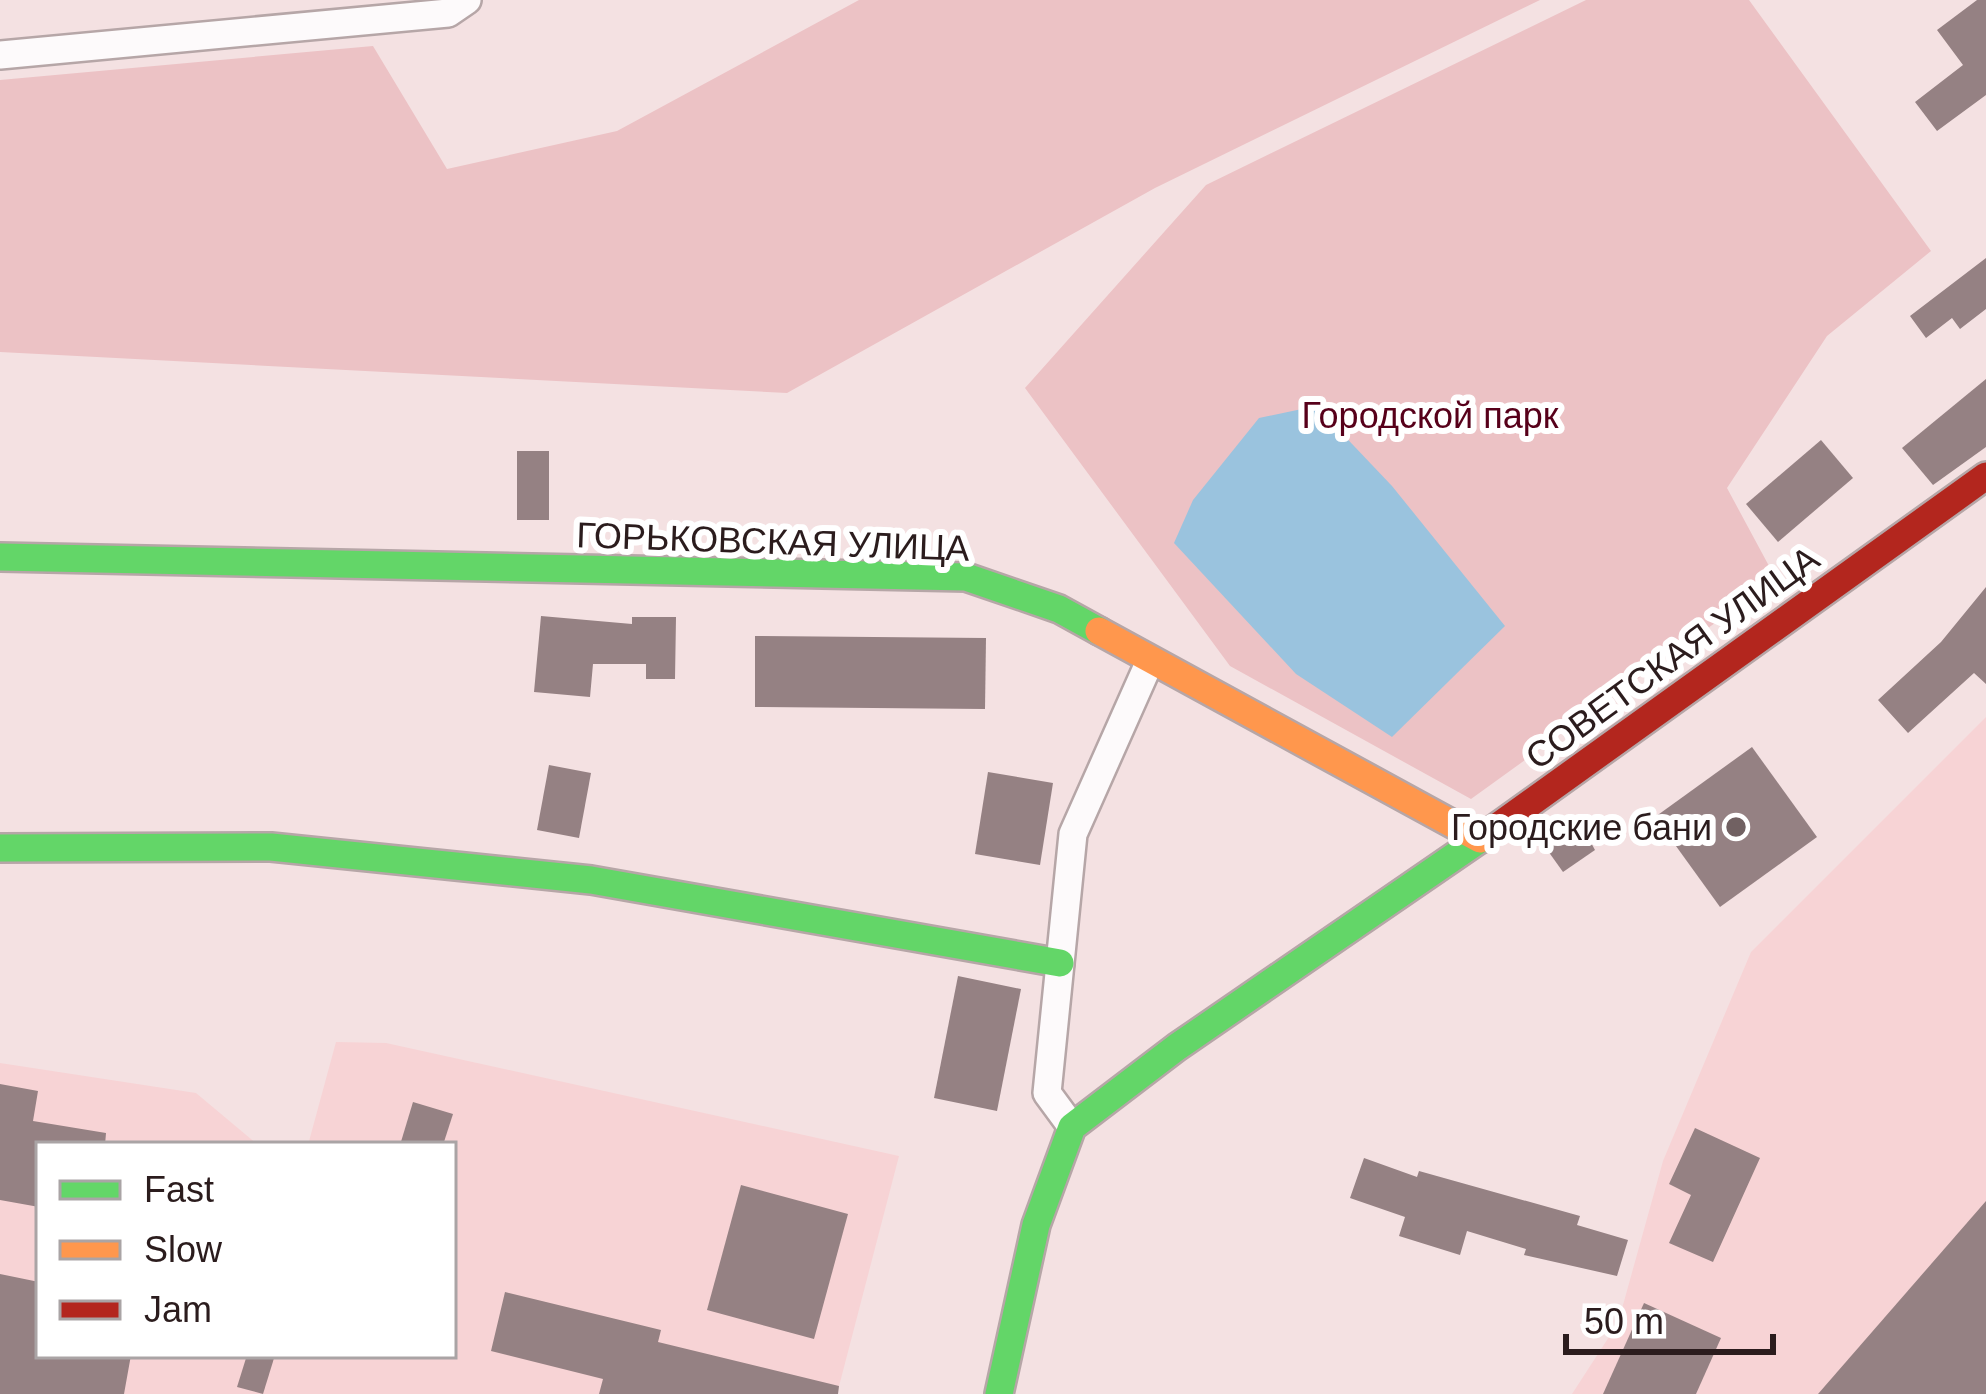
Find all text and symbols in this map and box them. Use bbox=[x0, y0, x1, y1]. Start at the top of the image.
park label: Городской парк bbox=[1302, 395, 1559, 436]
street label: ГОРЬКОВСКАЯ УЛИЦА bbox=[576, 514, 970, 569]
street label: СОВЕТСКАЯ УЛИЦА bbox=[1518, 537, 1827, 777]
place label: Городские бани bbox=[1451, 807, 1712, 848]
marker: Городские бани bbox=[1723, 814, 1749, 840]
legend bbox=[36, 1142, 456, 1358]
text: Fast bbox=[144, 1169, 214, 1210]
text: Slow bbox=[144, 1229, 223, 1270]
scale bar bbox=[1566, 1280, 1773, 1354]
text: Jam bbox=[144, 1289, 212, 1330]
text: 50 m bbox=[1584, 1301, 1664, 1342]

